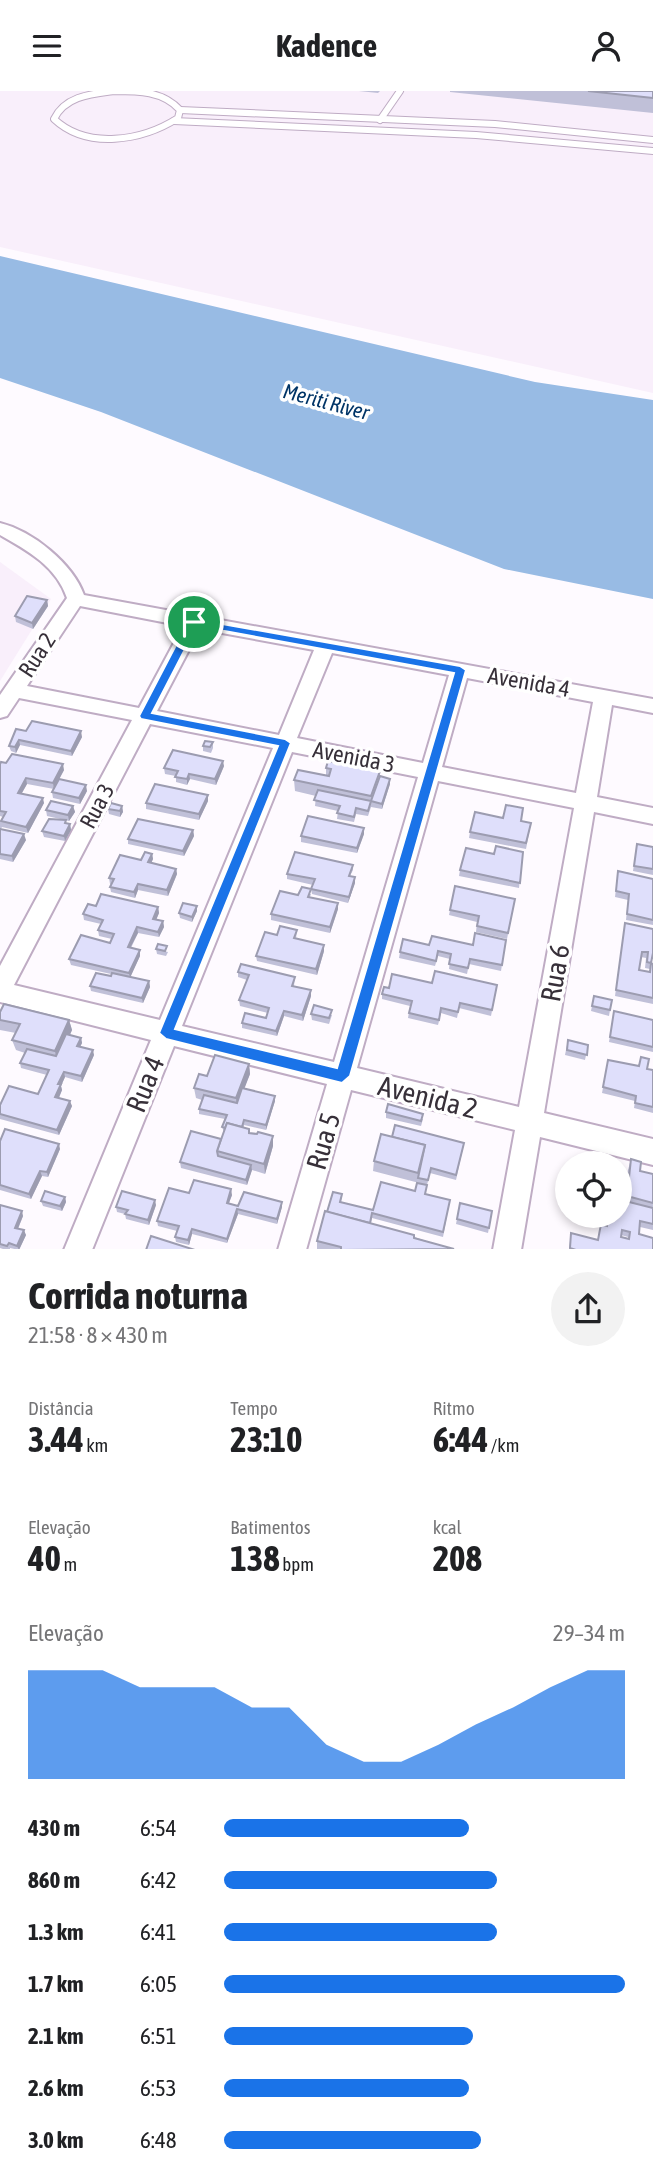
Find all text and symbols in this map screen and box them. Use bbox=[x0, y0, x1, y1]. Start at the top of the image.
icon: menu bbox=[28, 27, 66, 65]
text: Kadence bbox=[276, 27, 377, 64]
icon: person bbox=[587, 27, 625, 65]
water label: Meriti River bbox=[281, 378, 373, 424]
pin bbox=[164, 592, 224, 652]
icon: arrive bbox=[175, 603, 213, 641]
street label: Rua 2 bbox=[13, 628, 61, 682]
street label: Avenida 4 bbox=[486, 662, 572, 702]
street label: Avenida 3 bbox=[311, 736, 397, 778]
street label: Rua 3 bbox=[74, 779, 120, 833]
street label: Rua 6 bbox=[534, 942, 576, 1004]
street label: Rua 4 bbox=[119, 1051, 171, 1117]
street label: Avenida 2 bbox=[375, 1069, 481, 1125]
street label: Rua 5 bbox=[300, 1109, 346, 1173]
map controls bbox=[555, 1151, 632, 1228]
button: locate bbox=[555, 1151, 632, 1228]
button: share bbox=[551, 1272, 625, 1346]
text: Corrida noturna bbox=[28, 1274, 248, 1317]
text: 21:58 · 8 × 430 m bbox=[28, 1322, 168, 1348]
text: Distância bbox=[28, 1397, 93, 1419]
text: Tempo bbox=[230, 1397, 278, 1419]
text: Ritmo bbox=[433, 1397, 475, 1419]
text: 3.44 bbox=[28, 1419, 84, 1459]
text: 23:10 bbox=[230, 1419, 302, 1459]
text: 6:44 bbox=[433, 1419, 488, 1459]
text: km bbox=[84, 1434, 108, 1456]
text: /km bbox=[488, 1434, 519, 1456]
text: Elevação bbox=[28, 1516, 91, 1538]
text: Batimentos bbox=[230, 1516, 310, 1538]
text: kcal bbox=[433, 1516, 462, 1538]
text: 40 bbox=[28, 1538, 61, 1578]
text: 138 bbox=[230, 1538, 280, 1578]
text: 208 bbox=[433, 1538, 482, 1578]
text: m bbox=[61, 1553, 77, 1575]
text: bpm bbox=[280, 1553, 314, 1575]
text: Elevação bbox=[28, 1620, 104, 1646]
text: 29–34 m bbox=[553, 1620, 625, 1646]
text: 430 m bbox=[28, 1815, 80, 1841]
text: 6:54 bbox=[140, 1815, 177, 1841]
text: 860 m bbox=[28, 1867, 80, 1893]
text: 6:42 bbox=[140, 1867, 177, 1893]
text: 1.3 km bbox=[28, 1919, 84, 1945]
text: 6:41 bbox=[140, 1919, 177, 1945]
text: 1.7 km bbox=[28, 1971, 84, 1997]
text: 6:05 bbox=[140, 1971, 177, 1997]
text: 2.1 km bbox=[28, 2023, 84, 2049]
text: 6:51 bbox=[140, 2023, 177, 2049]
text: 2.6 km bbox=[28, 2075, 84, 2101]
text: 6:53 bbox=[140, 2075, 177, 2101]
text: 3.0 km bbox=[28, 2127, 84, 2153]
text: 6:48 bbox=[140, 2127, 177, 2153]

